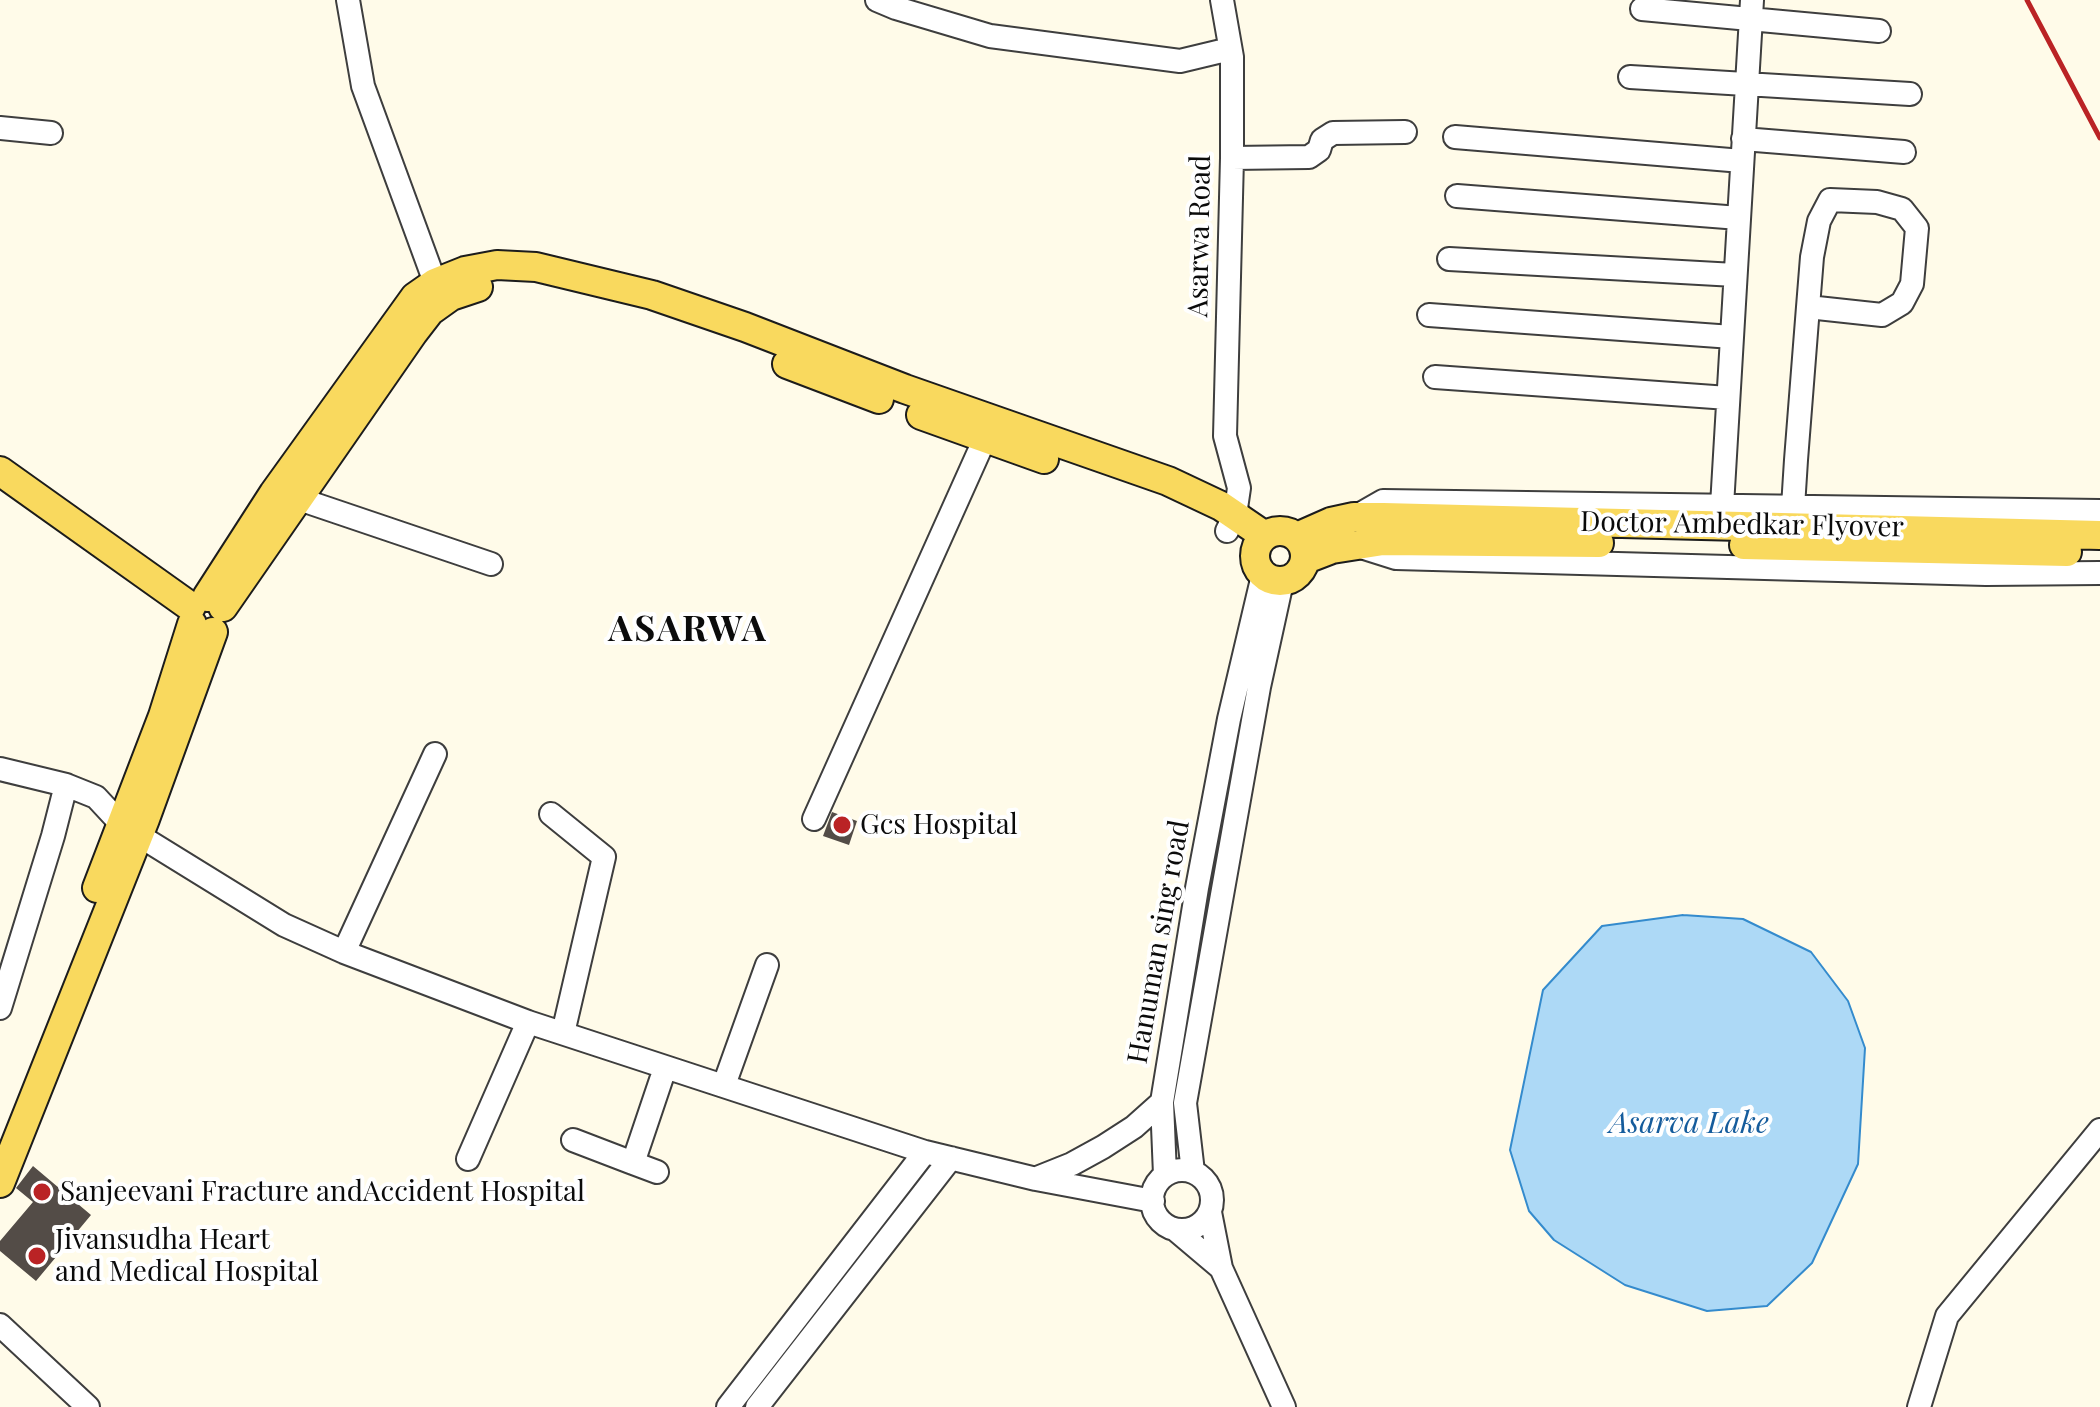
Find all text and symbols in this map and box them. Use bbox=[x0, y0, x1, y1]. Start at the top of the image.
street label: Asarwa Road bbox=[1182, 154, 1218, 318]
street label: Doctor Ambedkar Flyover bbox=[1580, 505, 1904, 545]
district label: ASARWA bbox=[608, 608, 768, 652]
place label: Gcs Hospital bbox=[860, 808, 1018, 842]
marker: Gcs Hospital bbox=[831, 814, 853, 836]
street label: Hanuman sing road bbox=[1121, 818, 1197, 1066]
water label: Asarva Lake bbox=[1609, 1106, 1769, 1142]
place label: Sanjeevani Fracture andAccident Hospital bbox=[60, 1175, 585, 1209]
marker: Sanjeevani Fracture andAccident Hospital bbox=[31, 1181, 53, 1203]
place label: Jivansudha Heart and Medical Hospital bbox=[55, 1223, 319, 1289]
marker: Jivansudha Heart and Medical Hospital bbox=[26, 1245, 48, 1267]

